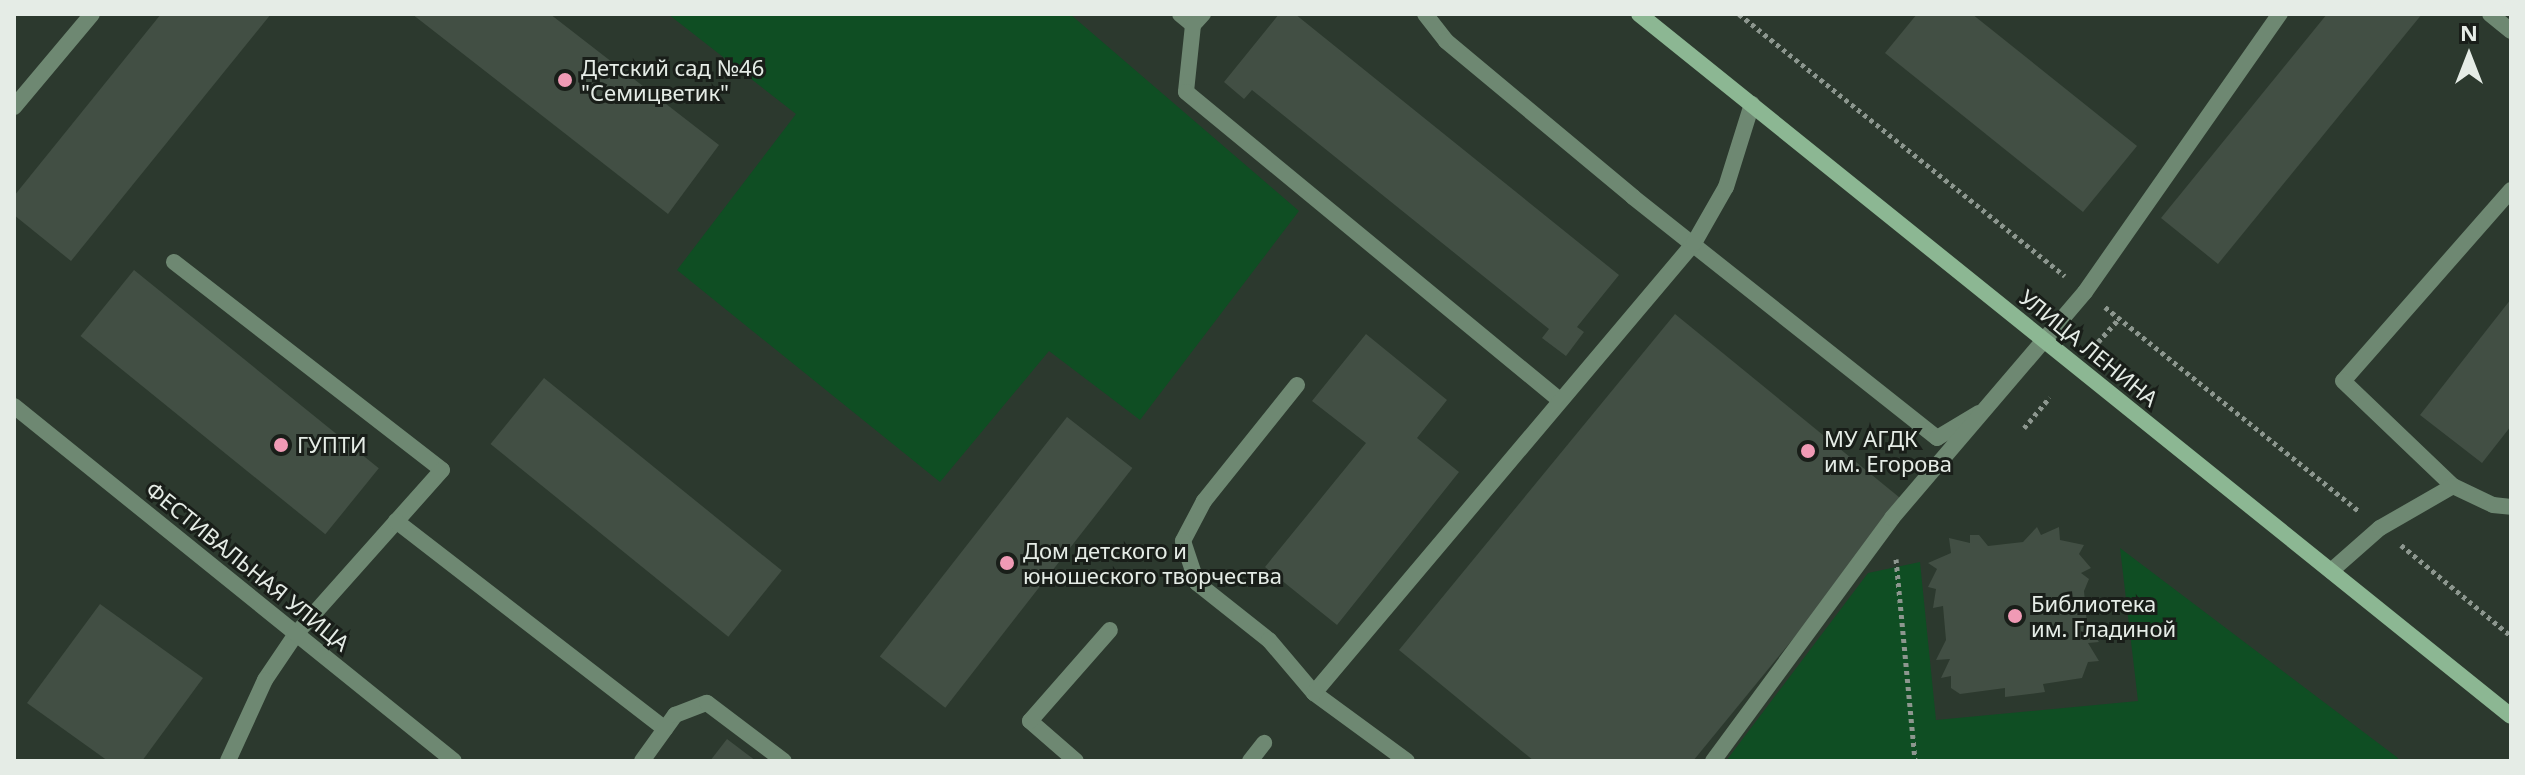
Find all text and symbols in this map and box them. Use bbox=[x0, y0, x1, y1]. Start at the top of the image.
north arrow bbox=[2429, 16, 2509, 96]
text: N bbox=[2460, 17, 2478, 47]
place label: Детский сад №46 "Семицветик" bbox=[581, 54, 764, 106]
marker: Детский сад №46 "Семицветик" bbox=[556, 71, 574, 89]
street label: УЛИЦА ЛЕНИНА bbox=[2014, 284, 2164, 412]
place label: МУ АГДК им. Егорова bbox=[1824, 425, 1952, 476]
place label: ГУПТИ bbox=[297, 432, 367, 458]
marker: ГУПТИ bbox=[272, 436, 290, 454]
marker: МУ АГДК им. Егорова bbox=[1799, 442, 1817, 460]
street label: ФЕСТИВАЛЬНАЯ УЛИЦА bbox=[141, 476, 355, 656]
place label: Дом детского и юношеского творчества bbox=[1023, 537, 1282, 588]
marker: Дом детского и юношеского творчества bbox=[998, 554, 1016, 572]
place label: Библиотека им. Гладиной bbox=[2031, 590, 2176, 642]
marker: Библиотека им. Гладиной bbox=[2006, 607, 2024, 625]

